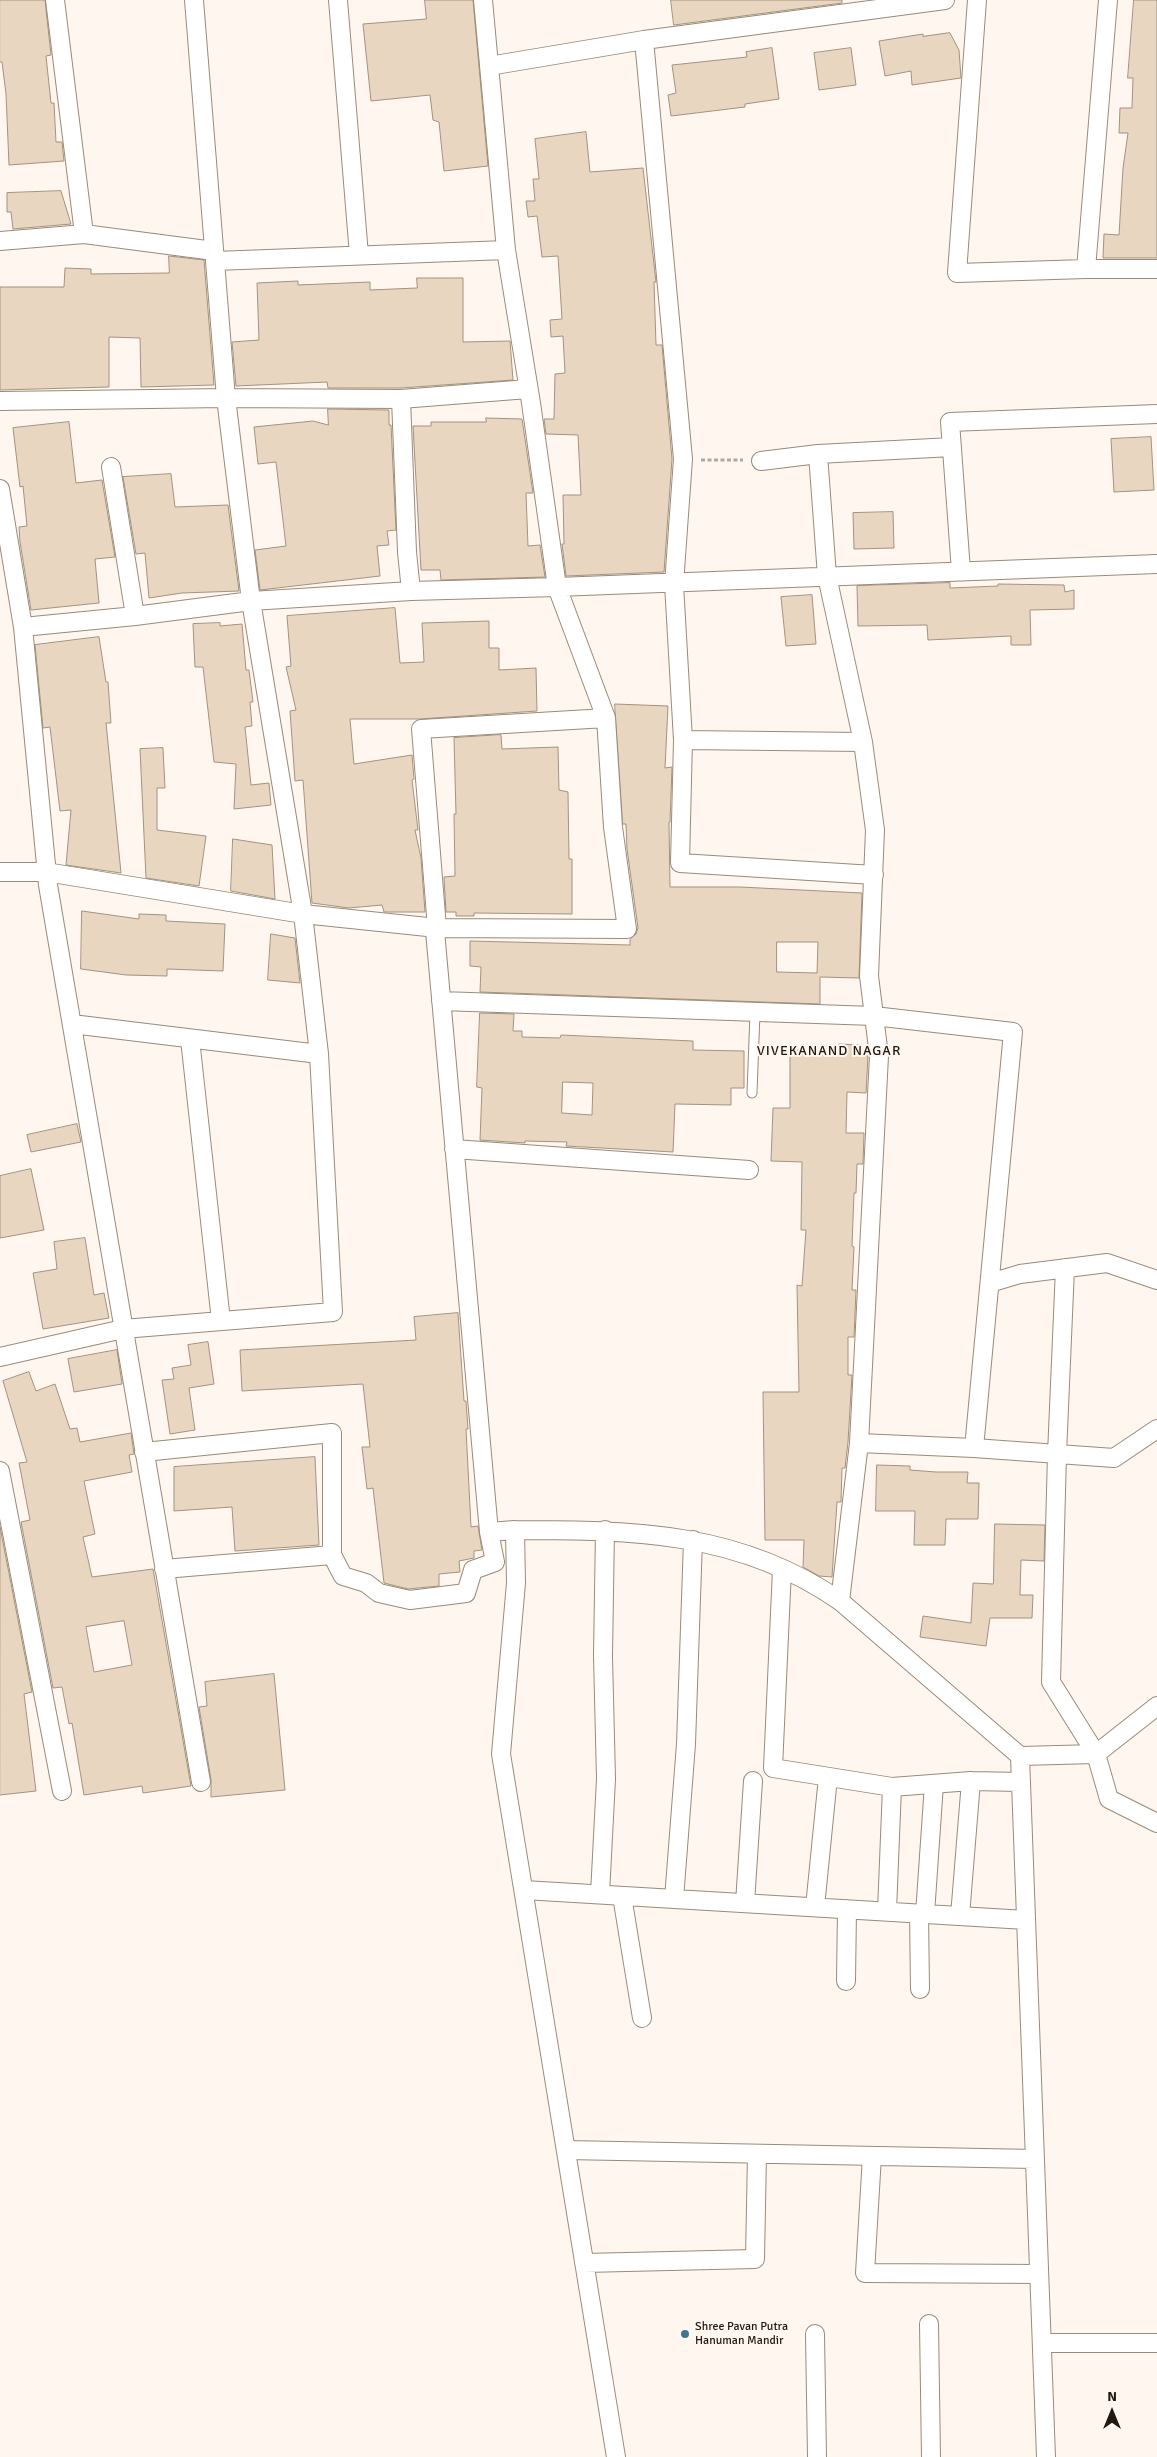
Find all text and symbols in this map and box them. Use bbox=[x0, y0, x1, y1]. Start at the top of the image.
district label: VIVEKANAND NAGAR bbox=[755, 1043, 903, 1059]
place label: Shree Pavan Putra Hanuman Mandir bbox=[695, 2320, 788, 2348]
marker: Shree Pavan Putra Hanuman Mandir bbox=[679, 2328, 691, 2340]
north arrow bbox=[1087, 2387, 1137, 2437]
text: N bbox=[1107, 2388, 1117, 2405]

